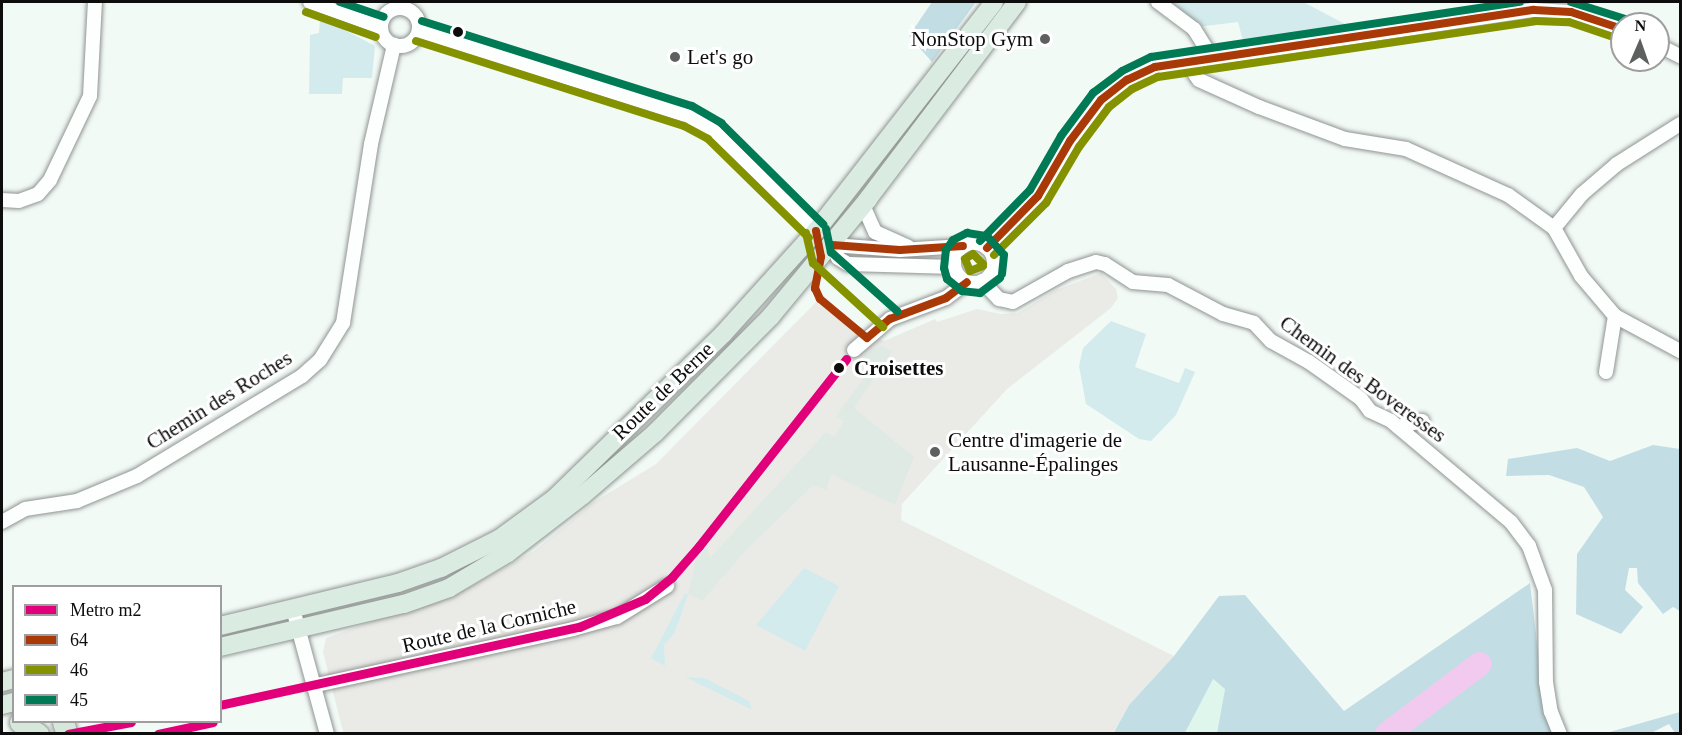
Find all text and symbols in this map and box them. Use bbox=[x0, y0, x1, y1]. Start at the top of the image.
north arrow bbox=[1610, 12, 1670, 72]
text: N bbox=[1635, 17, 1647, 34]
unlabelled marker bbox=[452, 26, 464, 38]
place label: NonStop Gym bbox=[911, 26, 1033, 52]
marker: NonStop Gym bbox=[1038, 32, 1052, 46]
place label: Let's go bbox=[687, 44, 753, 70]
marker: Let's go bbox=[668, 50, 682, 64]
street label: Chemin des Boveresses bbox=[1275, 310, 1451, 448]
street label: Route de Berne bbox=[607, 337, 719, 445]
street label: Chemin des Roches bbox=[142, 345, 296, 455]
place label: Croisettes bbox=[854, 355, 943, 381]
marker: Croisettes bbox=[829, 358, 849, 378]
place label: Centre d'imagerie de Lausanne-Épalinges bbox=[948, 427, 1122, 477]
marker: Centre d'imagerie de Lausanne-Épalinges bbox=[926, 443, 944, 461]
legend bbox=[12, 585, 222, 723]
street label: Route de la Corniche bbox=[400, 594, 578, 658]
text: Metro m2 bbox=[70, 600, 142, 620]
text: 64 bbox=[70, 630, 88, 650]
text: 46 bbox=[70, 660, 88, 680]
text: 45 bbox=[70, 690, 88, 710]

